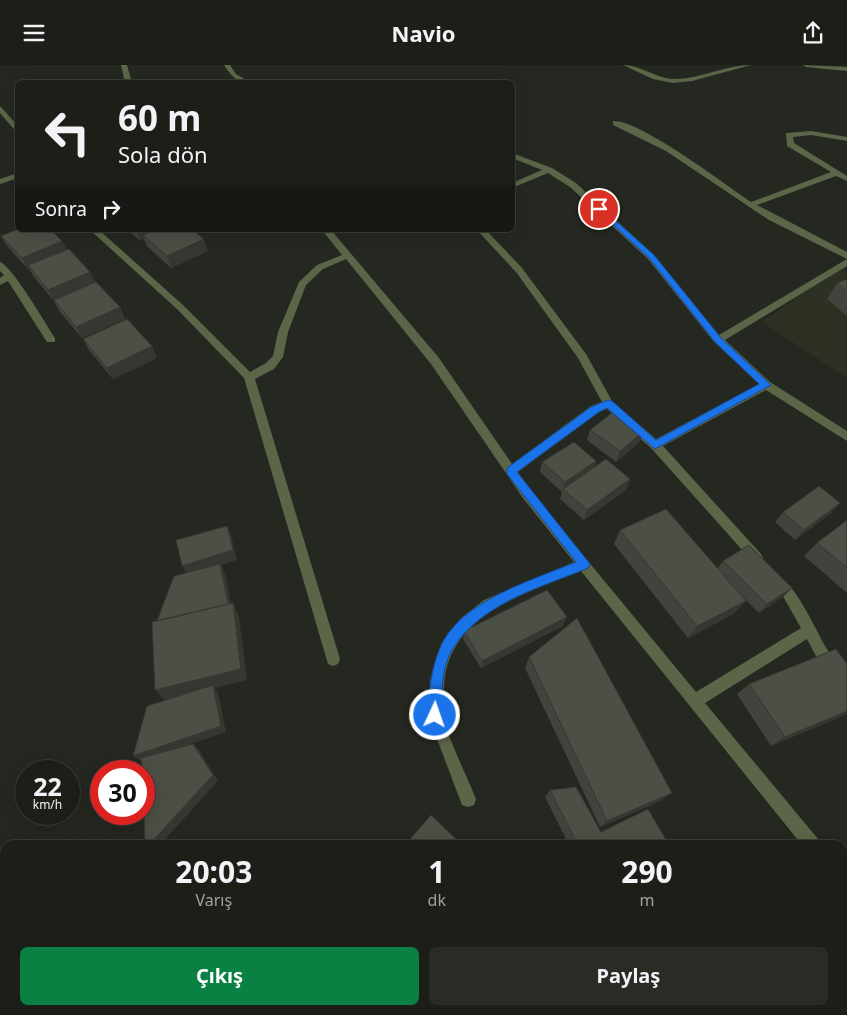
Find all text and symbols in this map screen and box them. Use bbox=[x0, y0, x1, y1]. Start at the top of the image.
text: Navio bbox=[392, 18, 455, 48]
icon: menu bbox=[20, 19, 48, 47]
icon: share bbox=[799, 19, 827, 47]
text: 60 m bbox=[118, 94, 201, 141]
icon: left bbox=[35, 100, 100, 165]
text: Sola dön bbox=[118, 139, 208, 169]
pin bbox=[578, 188, 620, 230]
icon: right bbox=[97, 195, 125, 223]
icon: arrive bbox=[585, 195, 613, 223]
text: Sonra bbox=[35, 196, 87, 222]
position arrow bbox=[408, 688, 460, 740]
speed limit sign: 30 bbox=[90, 760, 155, 825]
text: 22 bbox=[33, 769, 62, 803]
text: km/h bbox=[33, 796, 62, 813]
text: 20:03 bbox=[175, 851, 252, 892]
text: 1 bbox=[428, 851, 445, 892]
text: 290 bbox=[621, 851, 673, 892]
text: Varış bbox=[195, 889, 232, 911]
text: dk bbox=[428, 889, 446, 911]
text: m bbox=[639, 889, 654, 911]
button: Çıkış bbox=[20, 947, 419, 1005]
button: Paylaş bbox=[429, 947, 828, 1005]

